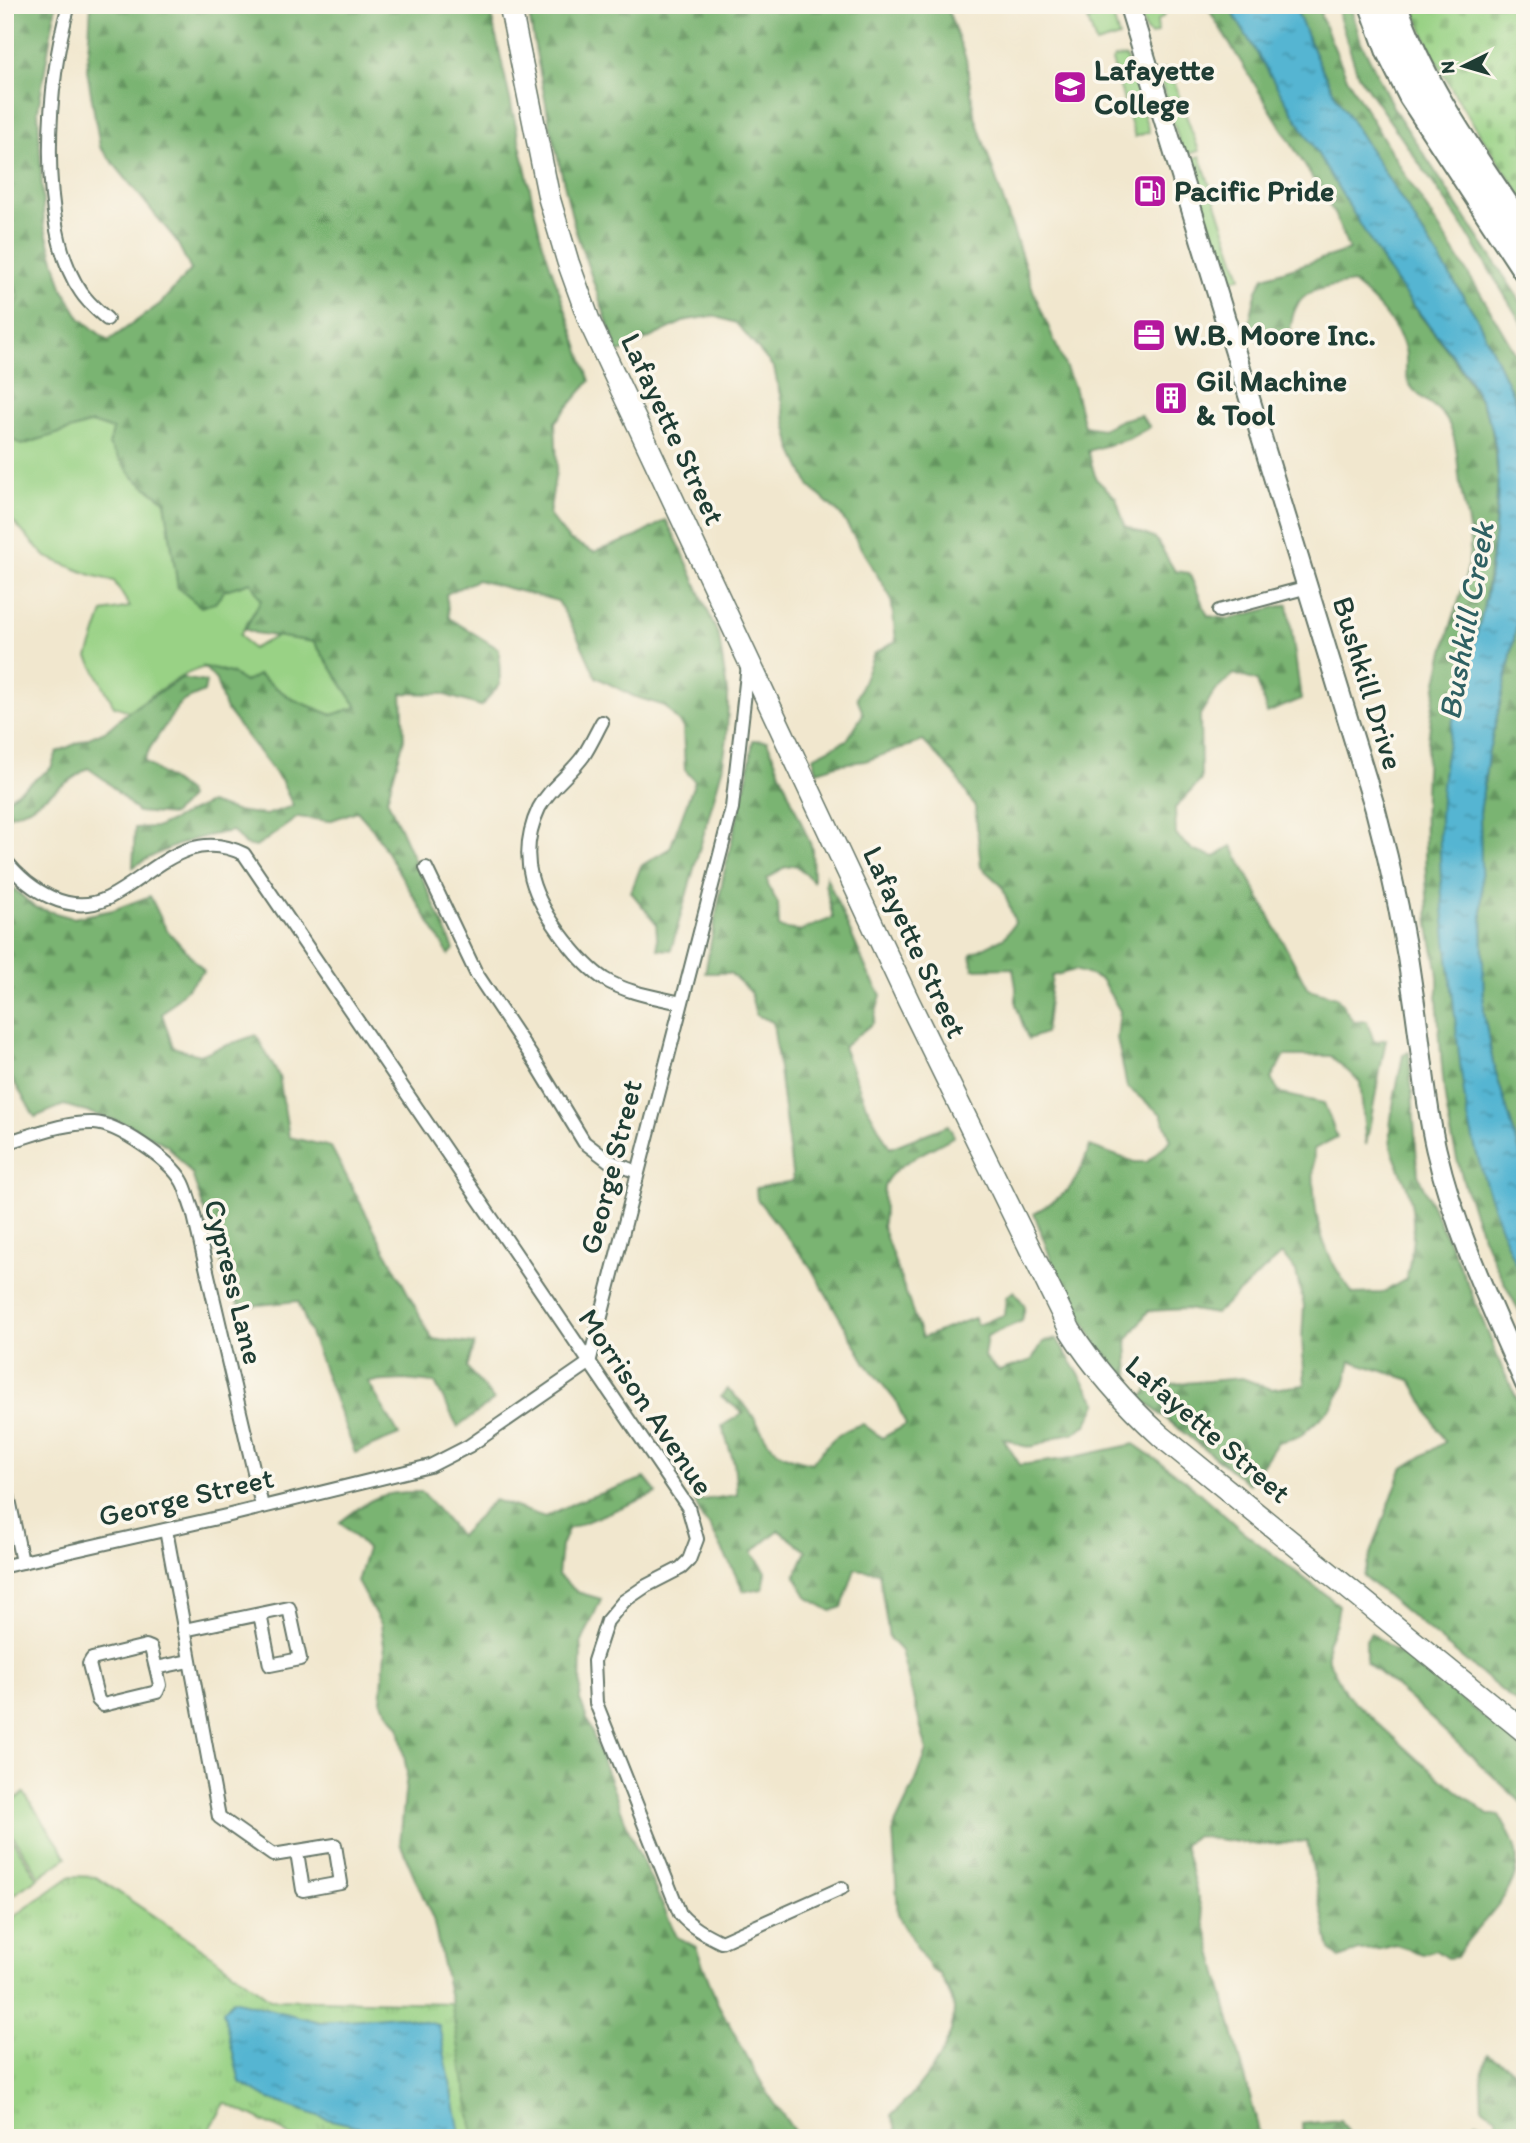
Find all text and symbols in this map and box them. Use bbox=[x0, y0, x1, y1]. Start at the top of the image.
north arrow bbox=[1428, 32, 1498, 102]
place label: Lafayette College bbox=[1094, 51, 1215, 122]
text: N bbox=[1436, 60, 1460, 75]
school or university icon: Lafayette College bbox=[1051, 68, 1089, 106]
fuel station icon: Pacific Pride bbox=[1131, 172, 1169, 210]
place label: Pacific Pride bbox=[1174, 172, 1334, 209]
office icon: W.B. Moore Inc. bbox=[1130, 316, 1168, 354]
place label: W.B. Moore Inc. bbox=[1174, 316, 1376, 353]
street label: Lafayette Street bbox=[613, 327, 734, 531]
place label: Gil Machine & Tool bbox=[1196, 362, 1347, 433]
building icon: Gil Machine & Tool bbox=[1152, 379, 1190, 417]
water label: Bushkill Creek bbox=[1430, 518, 1502, 723]
street label: Bushkill Drive bbox=[1325, 592, 1412, 774]
street label: Lafayette Street bbox=[855, 840, 976, 1044]
street label: George Street bbox=[571, 1076, 650, 1258]
street label: Cypress Lane bbox=[196, 1195, 273, 1368]
street label: Morrison Avenue bbox=[570, 1301, 723, 1502]
street label: Lafayette Street bbox=[1118, 1347, 1299, 1511]
street label: George Street bbox=[95, 1458, 277, 1535]

